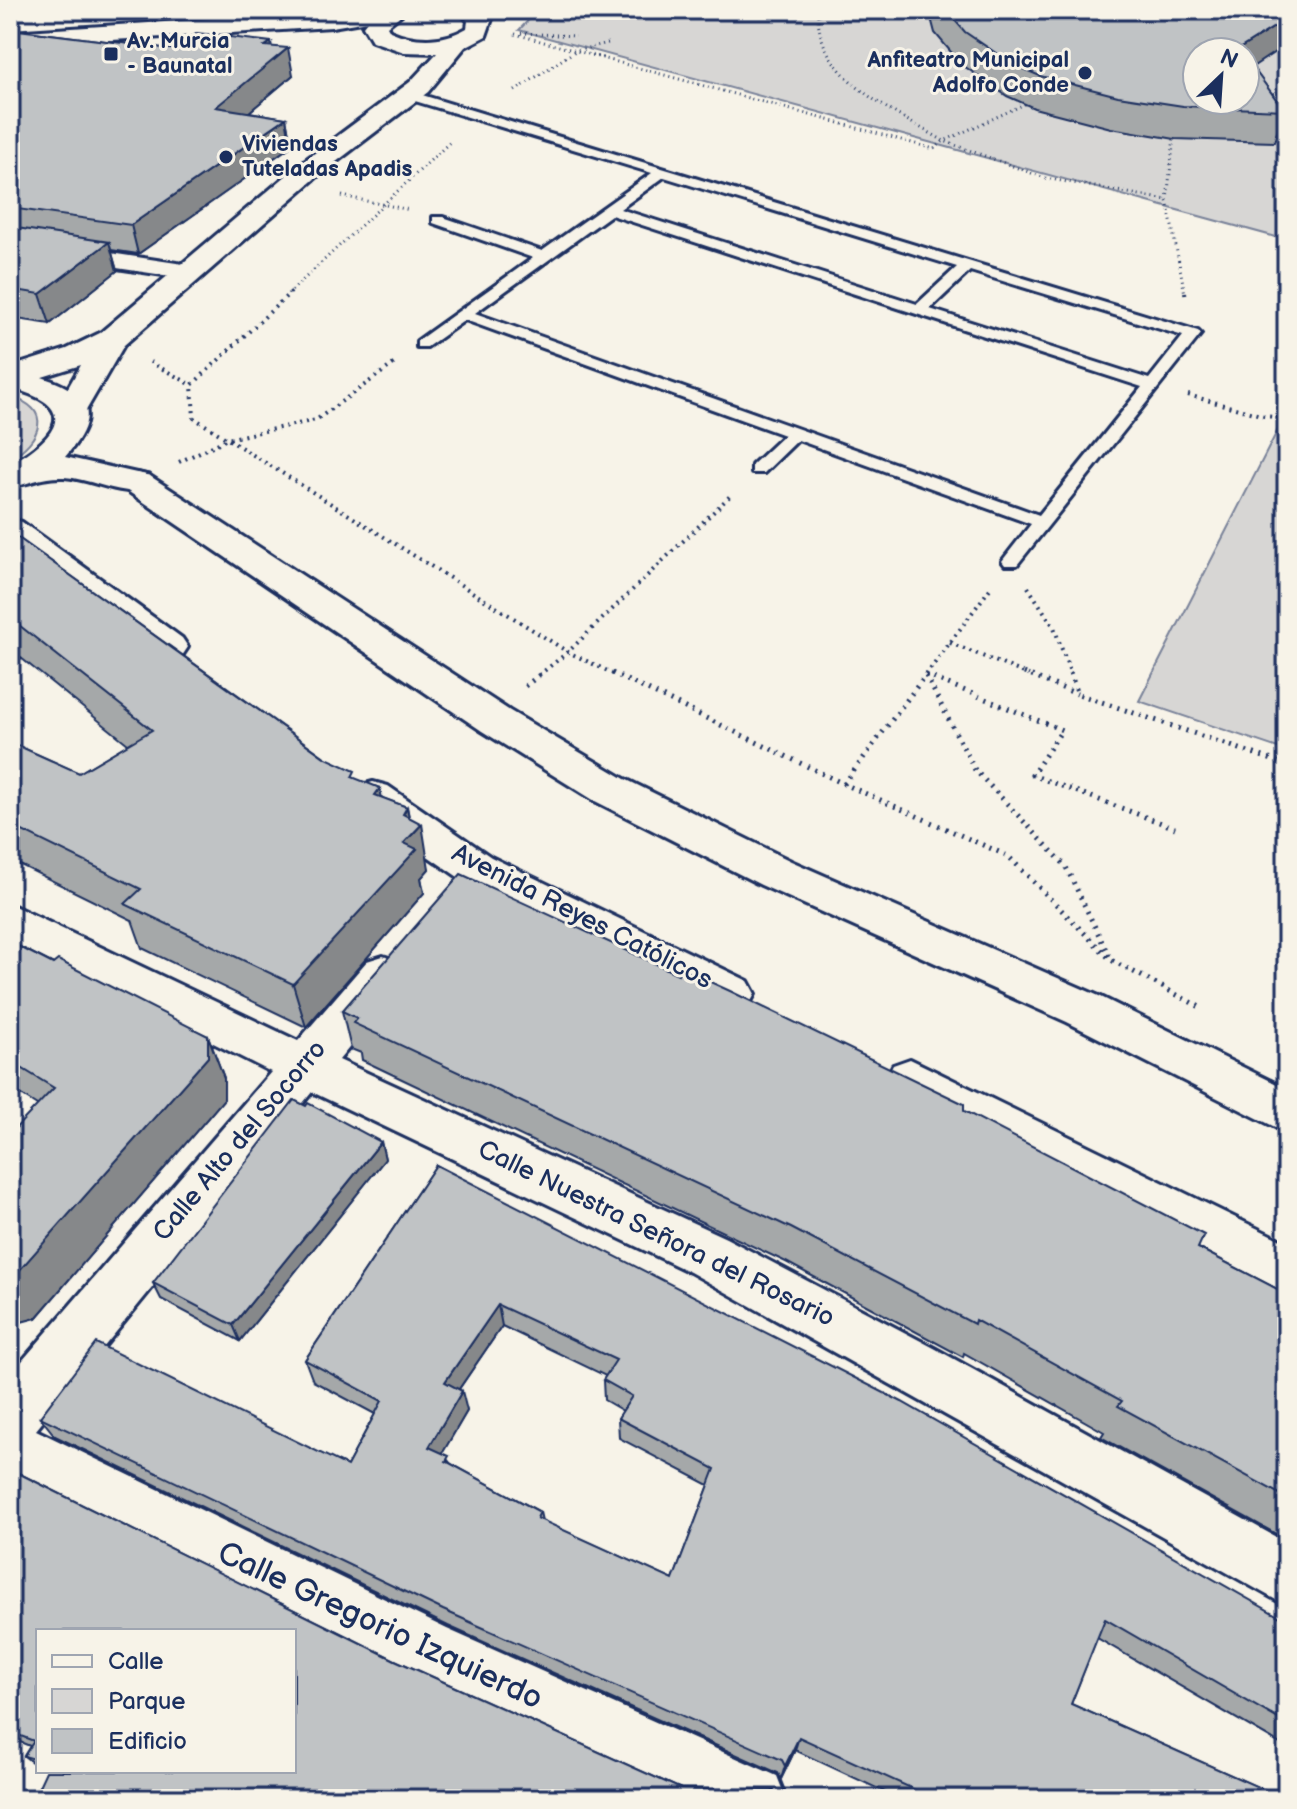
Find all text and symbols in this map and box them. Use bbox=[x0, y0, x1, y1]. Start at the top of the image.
place label: Av. Murcia - Baunatal bbox=[126, 28, 233, 80]
north arrow bbox=[1181, 36, 1261, 116]
text: N bbox=[1216, 44, 1242, 75]
marker: Av. Murcia - Baunatal bbox=[102, 45, 120, 63]
place label: Anfiteatro Municipal Adolfo Conde bbox=[867, 47, 1069, 99]
marker: Anfiteatro Municipal Adolfo Conde bbox=[1076, 64, 1094, 82]
place label: Viviendas Tuteladas Apadis bbox=[242, 131, 412, 183]
marker: Viviendas Tuteladas Apadis bbox=[217, 148, 235, 166]
street label: Avenida Reyes Católicos bbox=[447, 838, 717, 996]
street label: Calle Alto del Socorro bbox=[147, 1034, 333, 1248]
street label: Calle Nuestra Señora del Rosario bbox=[473, 1134, 839, 1334]
street label: Calle Gregorio Izquierdo bbox=[211, 1533, 549, 1719]
legend bbox=[36, 1629, 296, 1773]
text: Calle bbox=[108, 1647, 163, 1676]
text: Parque bbox=[108, 1687, 186, 1716]
text: Edificio bbox=[108, 1727, 187, 1756]

